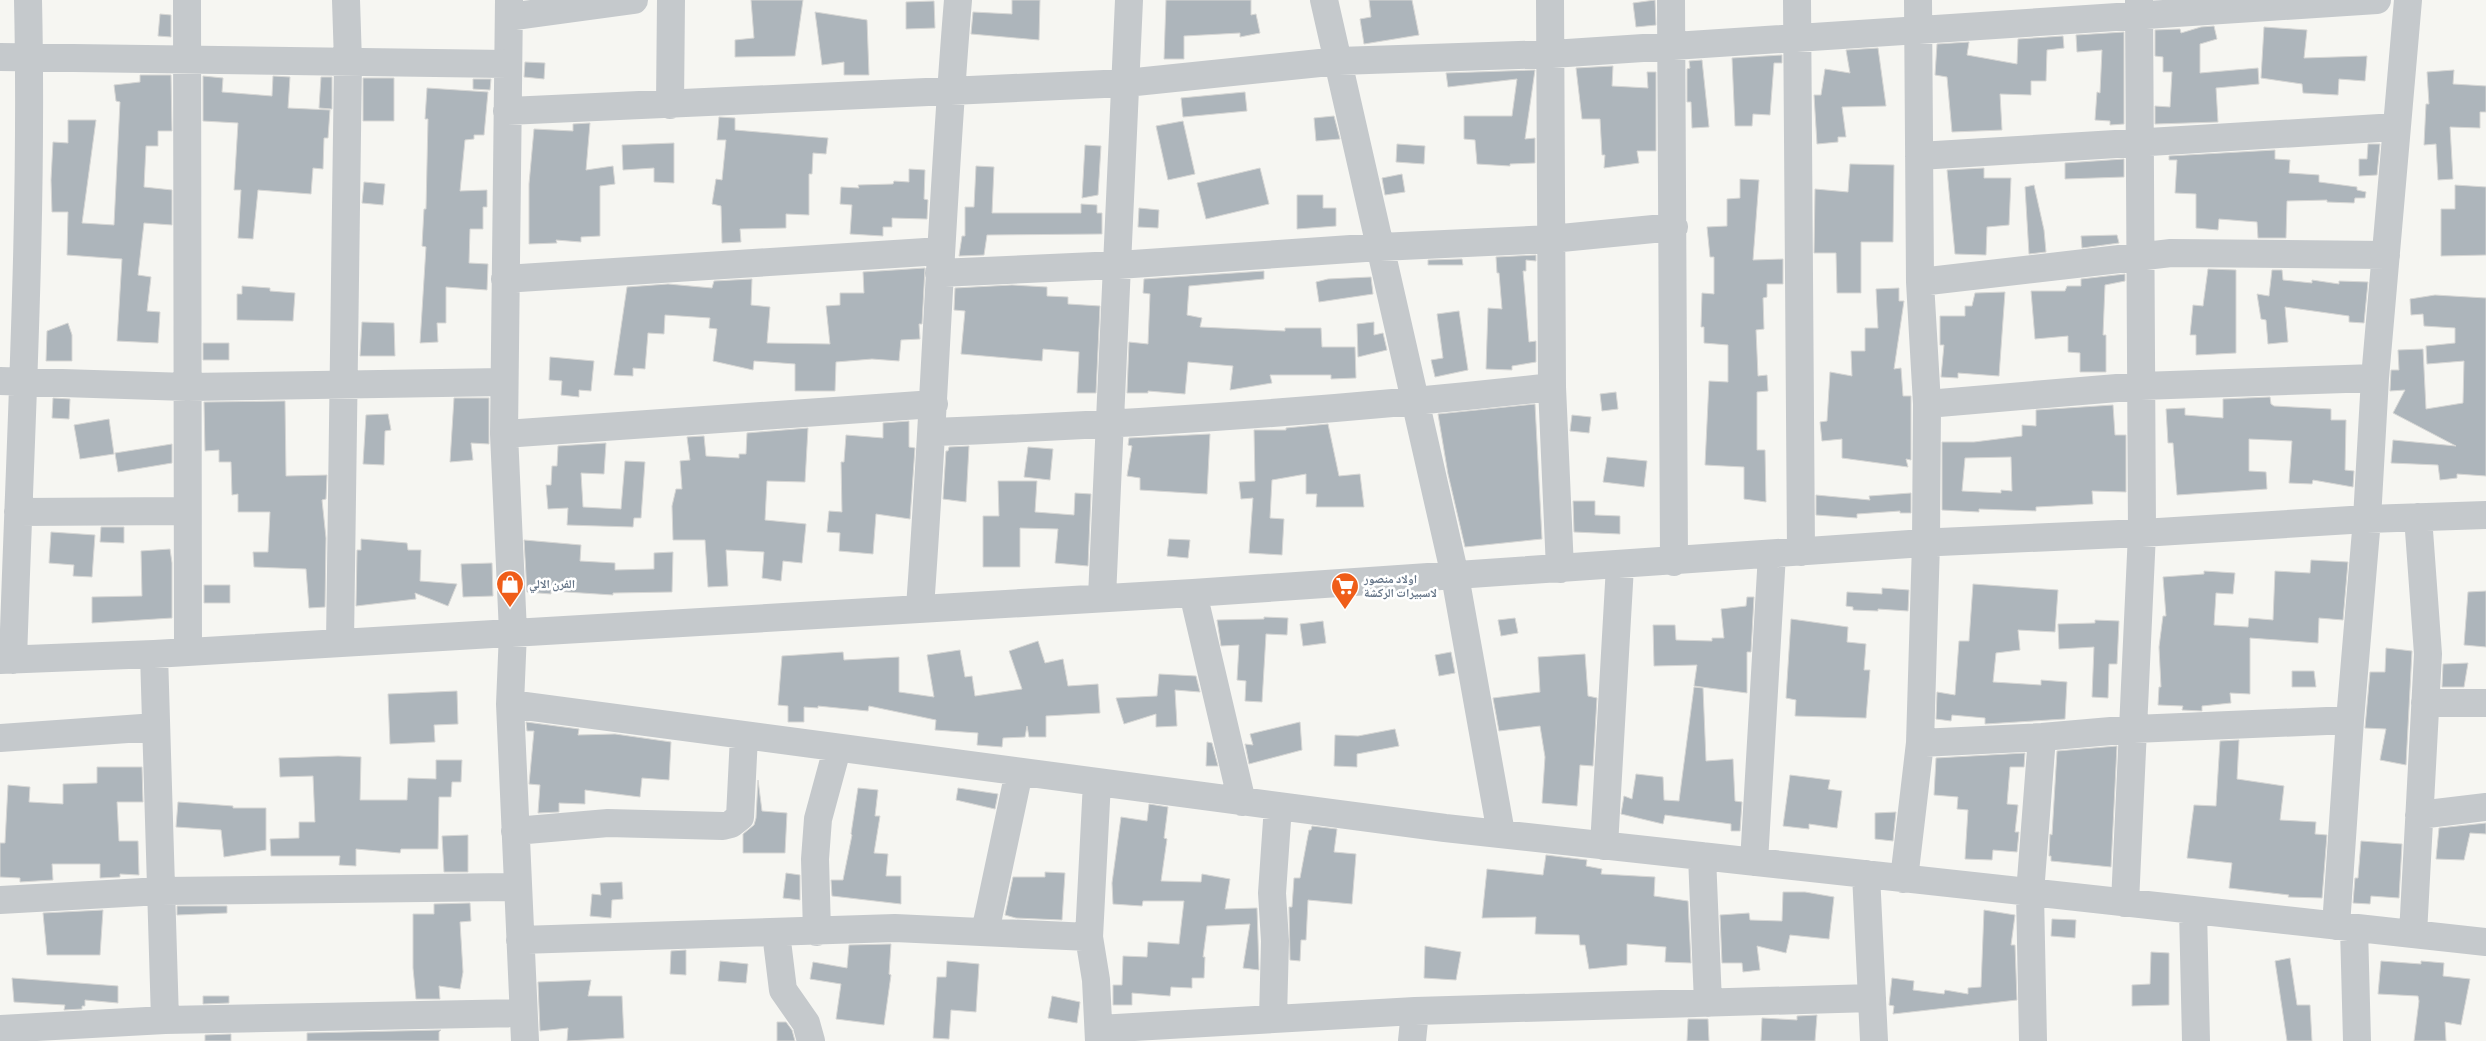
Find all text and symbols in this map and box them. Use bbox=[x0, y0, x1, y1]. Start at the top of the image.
shop icon: الفرن الالي bbox=[495, 569, 525, 608]
supermarket icon: اولاد منصور لاسبيرات الركشة bbox=[1330, 571, 1360, 610]
place label: اولاد منصور لاسبيرات الركشة bbox=[1363, 571, 1437, 600]
place label: الفرن الالي bbox=[529, 576, 575, 594]

